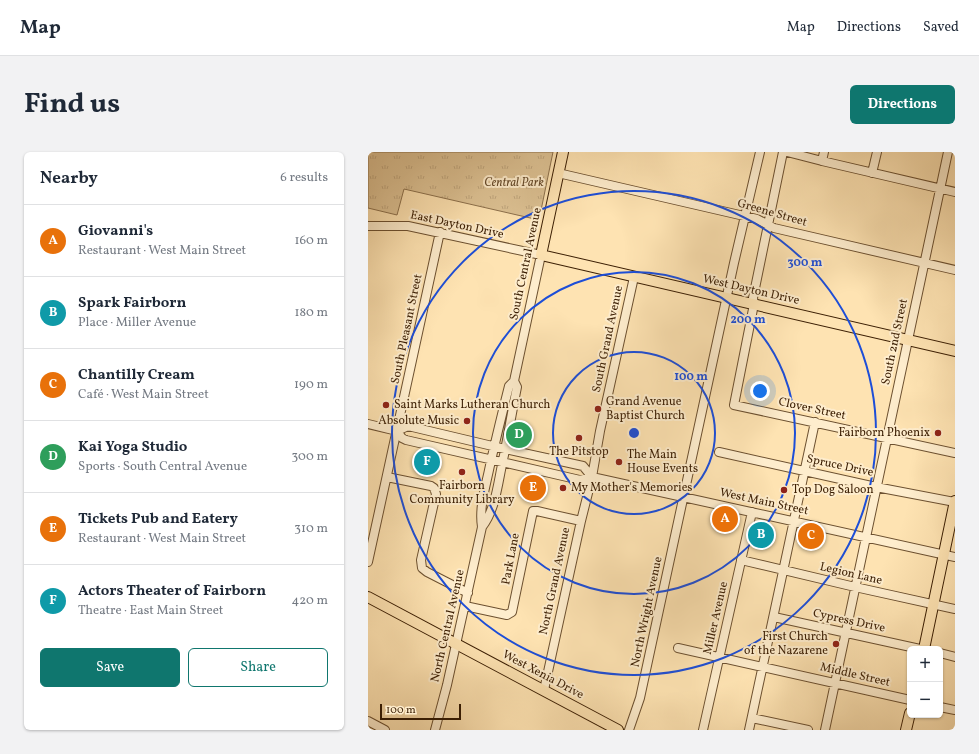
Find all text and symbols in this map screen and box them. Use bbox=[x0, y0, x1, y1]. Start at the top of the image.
text: Map bbox=[20, 15, 61, 41]
text: Map bbox=[787, 18, 815, 37]
text: Directions bbox=[837, 18, 901, 37]
text: Saved bbox=[923, 18, 959, 37]
text: Find us bbox=[24, 85, 120, 124]
button: Directions bbox=[850, 85, 955, 124]
text: Nearby bbox=[40, 167, 98, 190]
text: 6 results bbox=[280, 169, 328, 187]
park label: Central Park bbox=[484, 175, 544, 191]
street label: Greene Street bbox=[735, 195, 809, 231]
street label: South Central Avenue bbox=[506, 206, 546, 322]
street label: East Dayton Drive bbox=[409, 207, 505, 243]
text: Giovanni's bbox=[78, 221, 153, 242]
text: A bbox=[48, 232, 58, 250]
text: 160 m bbox=[294, 232, 328, 250]
text: Restaurant · West Main Street bbox=[78, 242, 246, 260]
text: 300 m bbox=[788, 255, 823, 271]
street label: West Dayton Drive bbox=[701, 271, 801, 309]
street label: South Pleasant Street bbox=[388, 273, 426, 385]
street label: South Grand Avenue bbox=[589, 284, 627, 394]
text: Spark Fairborn bbox=[78, 293, 186, 314]
street label: South 2nd Street bbox=[878, 297, 912, 387]
text: B bbox=[49, 304, 57, 322]
text: 180 m bbox=[294, 304, 328, 322]
text: 200 m bbox=[730, 312, 766, 328]
text: Place · Miller Avenue bbox=[78, 314, 196, 332]
text: Chantilly Cream bbox=[78, 365, 195, 386]
text: 100 m bbox=[674, 369, 708, 385]
text: C bbox=[49, 376, 57, 394]
text: 190 m bbox=[294, 376, 328, 394]
your location bbox=[750, 381, 770, 401]
text: Café · West Main Street bbox=[78, 386, 209, 404]
place label: Grand Avenue Baptist Church bbox=[606, 394, 685, 424]
street label: Clover Street bbox=[777, 394, 847, 424]
place label: Saint Marks Lutheran Church bbox=[394, 397, 550, 413]
marker: Saint Marks Lutheran Church bbox=[381, 400, 391, 410]
marker: Grand Avenue Baptist Church bbox=[593, 404, 603, 414]
place label: Absolute Music bbox=[378, 413, 459, 429]
marker: Absolute Music bbox=[462, 416, 472, 426]
pin: D bbox=[506, 420, 532, 450]
place label: Fairborn Phoenix bbox=[838, 425, 930, 441]
centre of rings bbox=[627, 426, 641, 440]
marker: Fairborn Phoenix bbox=[933, 428, 943, 438]
marker: The Pitstop bbox=[574, 433, 584, 443]
text: Kai Yoga Studio bbox=[78, 437, 187, 458]
place label: The Pitstop bbox=[549, 444, 609, 460]
pin: F bbox=[414, 447, 440, 477]
place label: The Main House Events bbox=[627, 447, 698, 477]
text: D bbox=[48, 448, 58, 466]
text: 300 m bbox=[292, 448, 328, 466]
street label: Spruce Drive bbox=[805, 451, 875, 481]
marker: The Main House Events bbox=[614, 457, 624, 467]
text: Sports · South Central Avenue bbox=[78, 458, 247, 476]
marker: Fairborn Community Library bbox=[457, 467, 467, 477]
pin: E bbox=[520, 473, 546, 503]
place label: Fairborn Community Library bbox=[409, 478, 515, 508]
place label: My Mother's Memories bbox=[571, 480, 693, 496]
place label: Top Dog Saloon bbox=[792, 482, 874, 498]
marker: My Mother's Memories bbox=[558, 483, 568, 493]
street label: West Main Street bbox=[718, 485, 810, 519]
marker: Top Dog Saloon bbox=[779, 485, 789, 495]
pin: A bbox=[712, 504, 738, 534]
text: Tickets Pub and Eatery bbox=[78, 509, 238, 530]
text: E bbox=[49, 520, 57, 538]
text: 310 m bbox=[294, 520, 328, 538]
pin: B bbox=[748, 520, 774, 550]
pin: C bbox=[798, 521, 824, 551]
street label: North Grand Avenue bbox=[536, 526, 574, 636]
text: Restaurant · West Main Street bbox=[78, 530, 246, 548]
street label: Park Lane bbox=[498, 531, 524, 586]
street label: North Wright Avenue bbox=[627, 555, 667, 669]
street label: Legion Lane bbox=[818, 559, 884, 589]
street label: North Central Avenue bbox=[427, 568, 469, 684]
street label: Miller Avenue bbox=[700, 580, 732, 656]
text: Actors Theater of Fairborn bbox=[78, 581, 266, 602]
text: F bbox=[49, 592, 57, 610]
text: 420 m bbox=[291, 592, 328, 610]
text: Theatre · East Main Street bbox=[78, 602, 223, 620]
street label: Cypress Drive bbox=[811, 606, 887, 637]
place label: First Church of the Nazarene bbox=[744, 629, 828, 659]
marker: First Church of the Nazarene bbox=[831, 639, 841, 649]
map controls bbox=[907, 646, 943, 718]
button: + bbox=[907, 646, 943, 682]
street label: West Xenia Drive bbox=[499, 647, 587, 703]
button: Save bbox=[40, 648, 180, 687]
button: Share bbox=[188, 648, 328, 687]
street label: Middle Street bbox=[818, 659, 892, 691]
button: − bbox=[907, 682, 943, 718]
scale bar bbox=[380, 702, 461, 721]
text: 100 m bbox=[386, 703, 416, 718]

